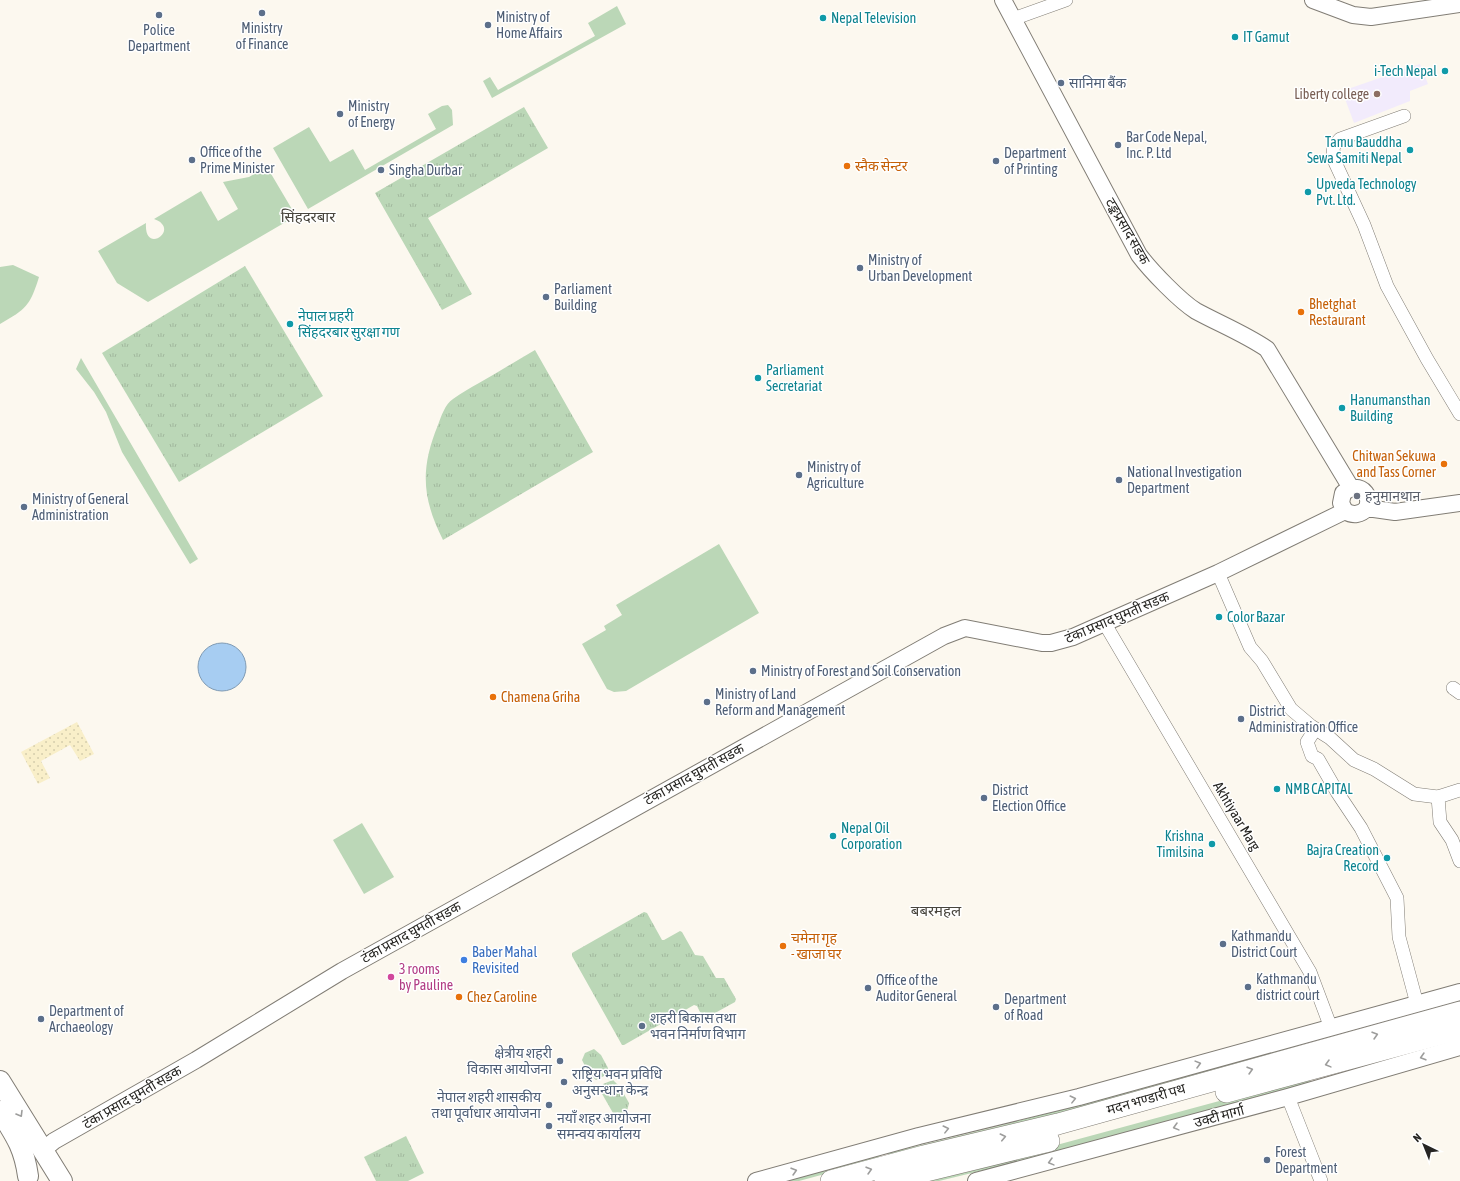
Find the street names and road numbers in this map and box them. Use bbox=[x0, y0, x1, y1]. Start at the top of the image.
street label: टङ्कप्रसाद सडक bbox=[1103, 195, 1154, 267]
street label: टंका प्रसाद घुमती सडक bbox=[1062, 588, 1173, 648]
street label: टंका प्रसाद घुमती सडक bbox=[641, 740, 748, 810]
street label: Akhtiyaar Marg bbox=[1210, 779, 1264, 853]
street label: टंका प्रसाद घुमती सडक bbox=[358, 898, 465, 968]
street label: टंका प्रसाद घुमती सडक bbox=[80, 1062, 186, 1134]
street label: मदन भण्डारी पथ bbox=[1105, 1080, 1188, 1118]
street label: उक्टी मार्गा bbox=[1192, 1101, 1247, 1130]

